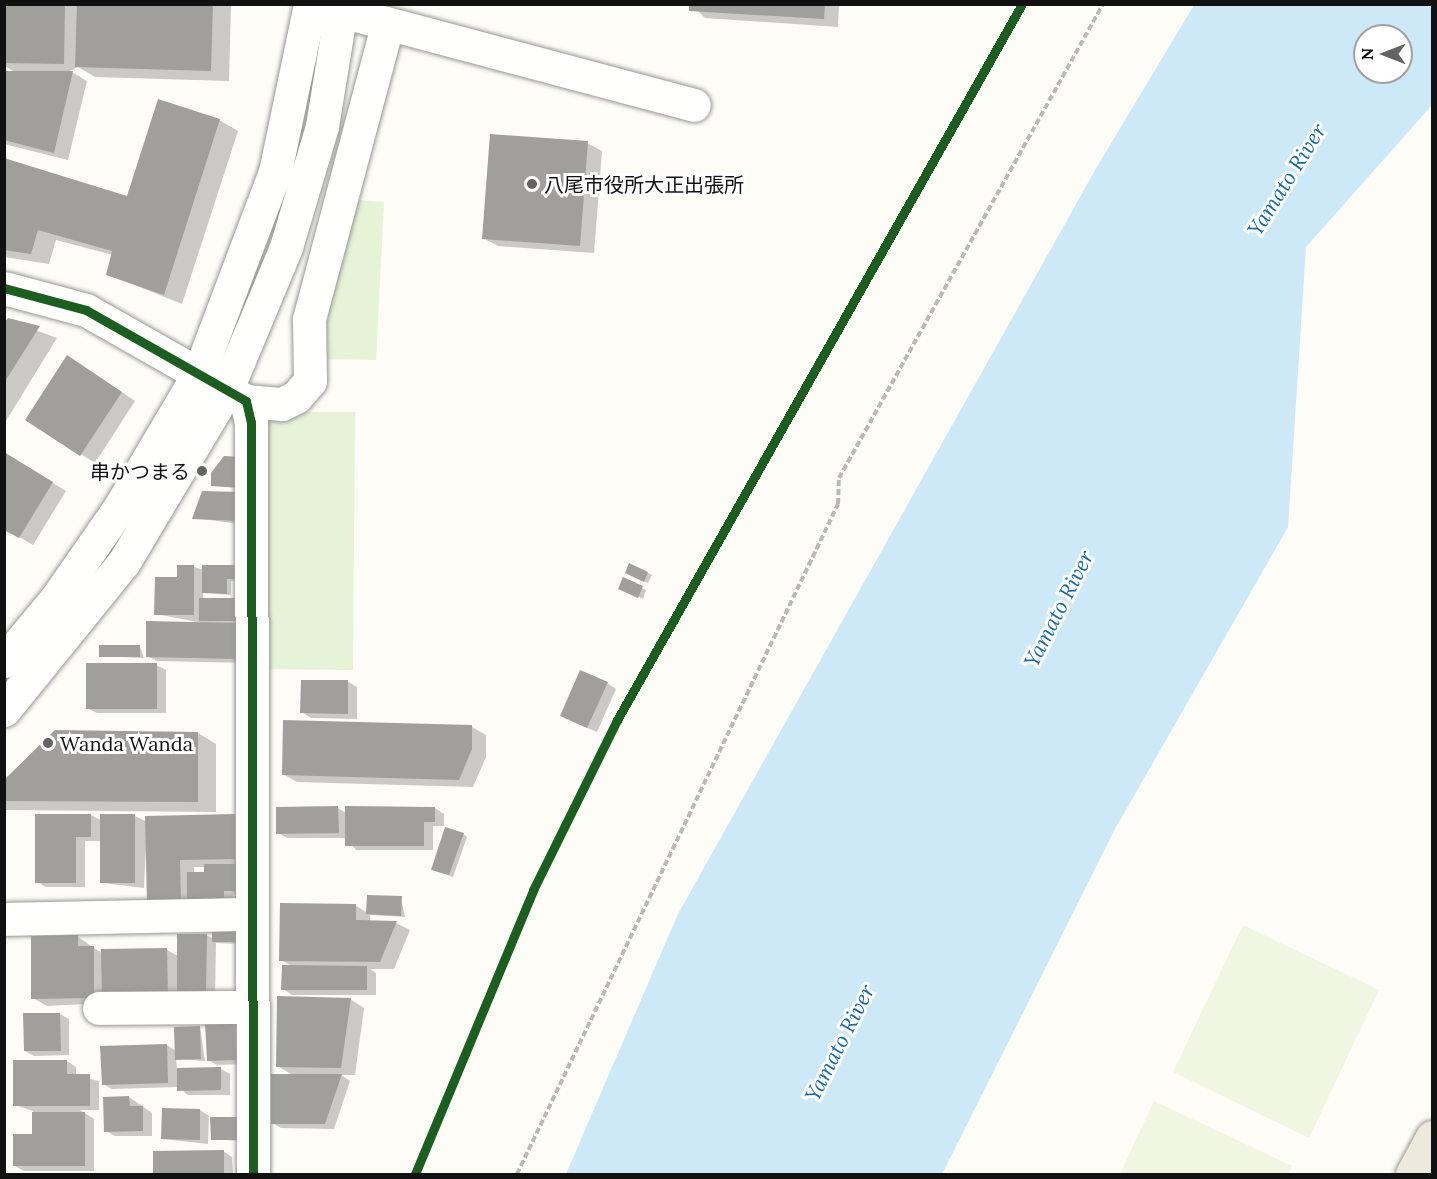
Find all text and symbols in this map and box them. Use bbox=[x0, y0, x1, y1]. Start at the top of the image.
north arrow bbox=[1353, 24, 1413, 84]
text: N bbox=[1357, 48, 1377, 60]
water label: Yamato River bbox=[1242, 119, 1332, 241]
place label: 八尾市役所大正出張所 bbox=[544, 172, 744, 196]
marker: 八尾市役所大正出張所 bbox=[525, 177, 539, 191]
place label: 串かつまる bbox=[90, 459, 190, 483]
marker: 串かつまる bbox=[195, 464, 209, 478]
water label: Yamato River bbox=[1019, 546, 1099, 672]
place label: Wanda Wanda bbox=[60, 731, 193, 755]
marker: Wanda Wanda bbox=[41, 736, 55, 750]
water label: Yamato River bbox=[800, 980, 880, 1106]

